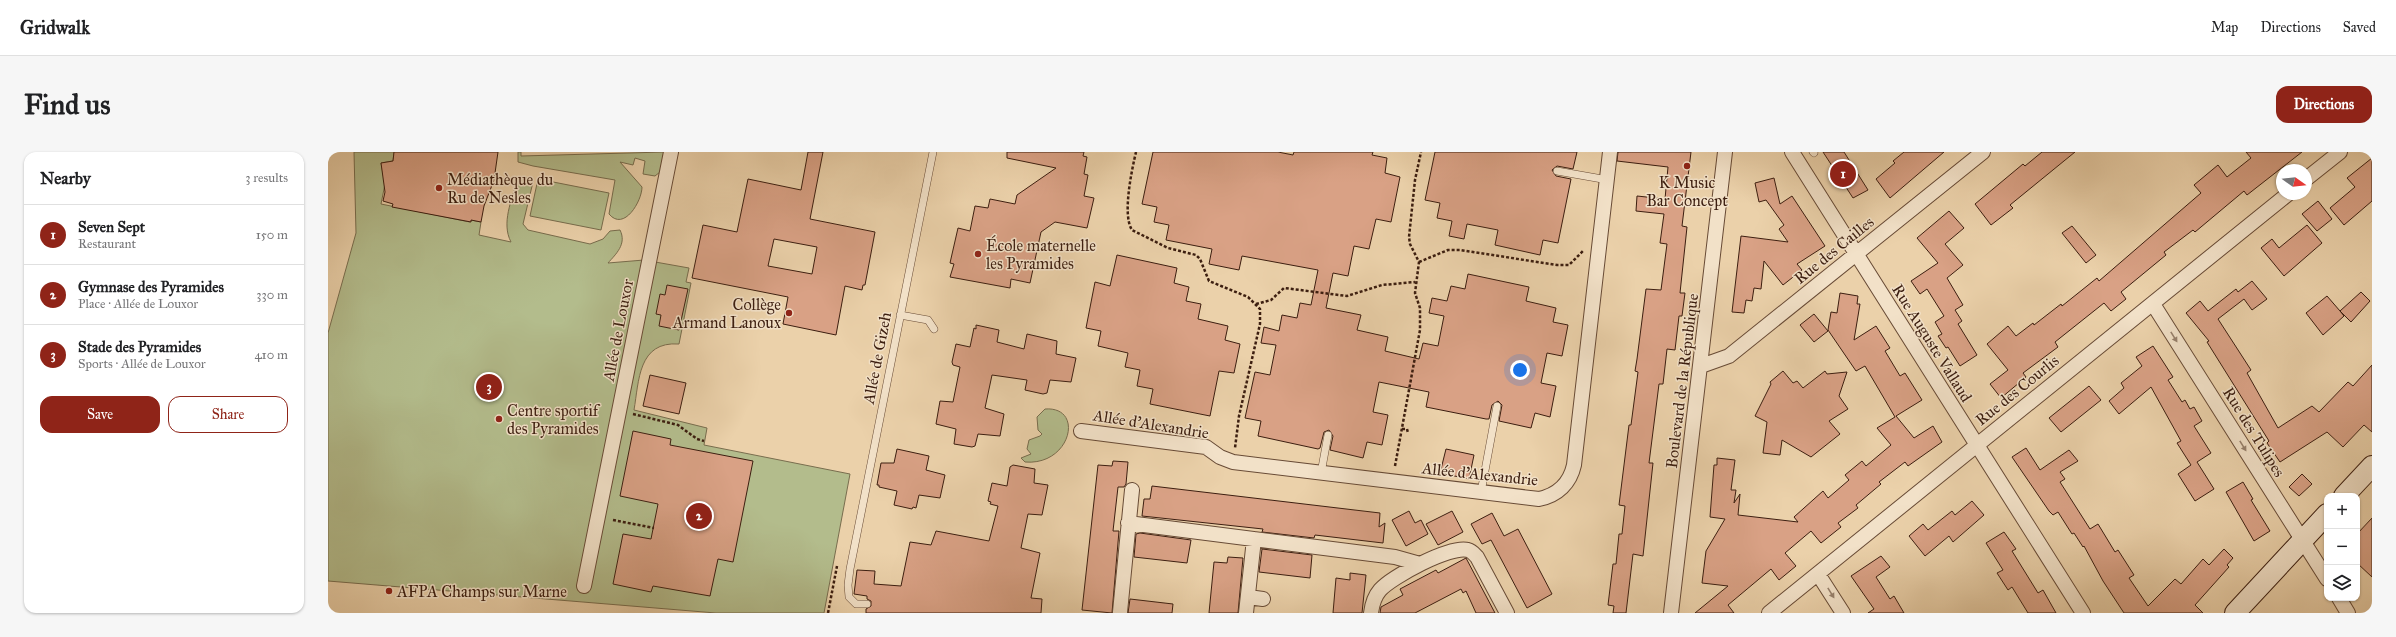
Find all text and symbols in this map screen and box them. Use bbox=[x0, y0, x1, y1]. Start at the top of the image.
text: Gridwalk bbox=[20, 16, 90, 39]
text: Map bbox=[2211, 19, 2238, 36]
text: Directions bbox=[2260, 19, 2321, 36]
text: Saved bbox=[2343, 19, 2376, 36]
button: Directions bbox=[2276, 86, 2372, 123]
text: Find us bbox=[24, 87, 110, 122]
pin: 1 bbox=[1830, 159, 1856, 189]
marker: K Music Bar Concept bbox=[1682, 161, 1692, 171]
north arrow bbox=[2276, 164, 2312, 200]
text: Nearby bbox=[40, 168, 91, 189]
text: 3 results bbox=[245, 170, 288, 186]
place label: Médiathèque du Ru de Nesles bbox=[447, 170, 554, 207]
place label: K Music Bar Concept bbox=[1646, 173, 1728, 210]
marker: Médiathèque du Ru de Nesles bbox=[434, 183, 444, 193]
street label: Rue des Cailles bbox=[1790, 212, 1878, 288]
text: Seven Sept bbox=[78, 218, 145, 236]
text: 1 bbox=[50, 227, 56, 243]
text: 150 m bbox=[256, 227, 288, 243]
place label: École maternelle les Pyramides bbox=[986, 234, 1096, 273]
text: Restaurant bbox=[78, 236, 136, 252]
marker: École maternelle les Pyramides bbox=[973, 249, 983, 259]
street label: Allée de Louxor bbox=[599, 277, 637, 384]
text: Gymnase des Pyramides bbox=[78, 278, 224, 296]
street label: Rue Auguste Vallaud bbox=[1887, 281, 1976, 406]
text: 2 bbox=[50, 287, 56, 303]
text: 330 m bbox=[256, 287, 288, 303]
street label: Boulevard de la République bbox=[1662, 292, 1703, 470]
place label: Collège Armand Lanoux bbox=[672, 295, 781, 332]
text: Place · Allée de Louxor bbox=[78, 296, 198, 312]
marker: Collège Armand Lanoux bbox=[784, 308, 794, 318]
street label: Allée de Gizeh bbox=[859, 310, 895, 407]
one-way arrow bbox=[2170, 331, 2177, 343]
text: Stade des Pyramides bbox=[78, 338, 201, 356]
text: 3 bbox=[50, 347, 56, 363]
text: 410 m bbox=[254, 347, 288, 363]
street label: Rue des Courlis bbox=[1971, 350, 2063, 429]
text: Sports · Allée de Louxor bbox=[78, 356, 206, 372]
your location bbox=[1510, 360, 1530, 380]
pin: 3 bbox=[476, 372, 502, 402]
street label: Rue des Tulipes bbox=[2219, 384, 2289, 481]
button: Save bbox=[40, 396, 160, 433]
button: Share bbox=[168, 396, 288, 433]
place label: Centre sportif des Pyramides bbox=[507, 401, 601, 438]
street label: Allée d'Alexandrie bbox=[1091, 405, 1210, 443]
marker: Centre sportif des Pyramides bbox=[494, 414, 504, 424]
one-way arrow bbox=[2240, 441, 2247, 452]
street label: Allée d'Alexandrie bbox=[1420, 458, 1539, 490]
map controls bbox=[2324, 493, 2360, 601]
button: + bbox=[2324, 493, 2360, 529]
pin: 2 bbox=[686, 501, 712, 531]
button: − bbox=[2324, 529, 2360, 565]
button: layers bbox=[2324, 565, 2360, 601]
place label: AFPA Champs sur Marne bbox=[396, 582, 567, 601]
marker: AFPA Champs sur Marne bbox=[384, 586, 394, 596]
one-way arrow bbox=[1827, 588, 1835, 598]

